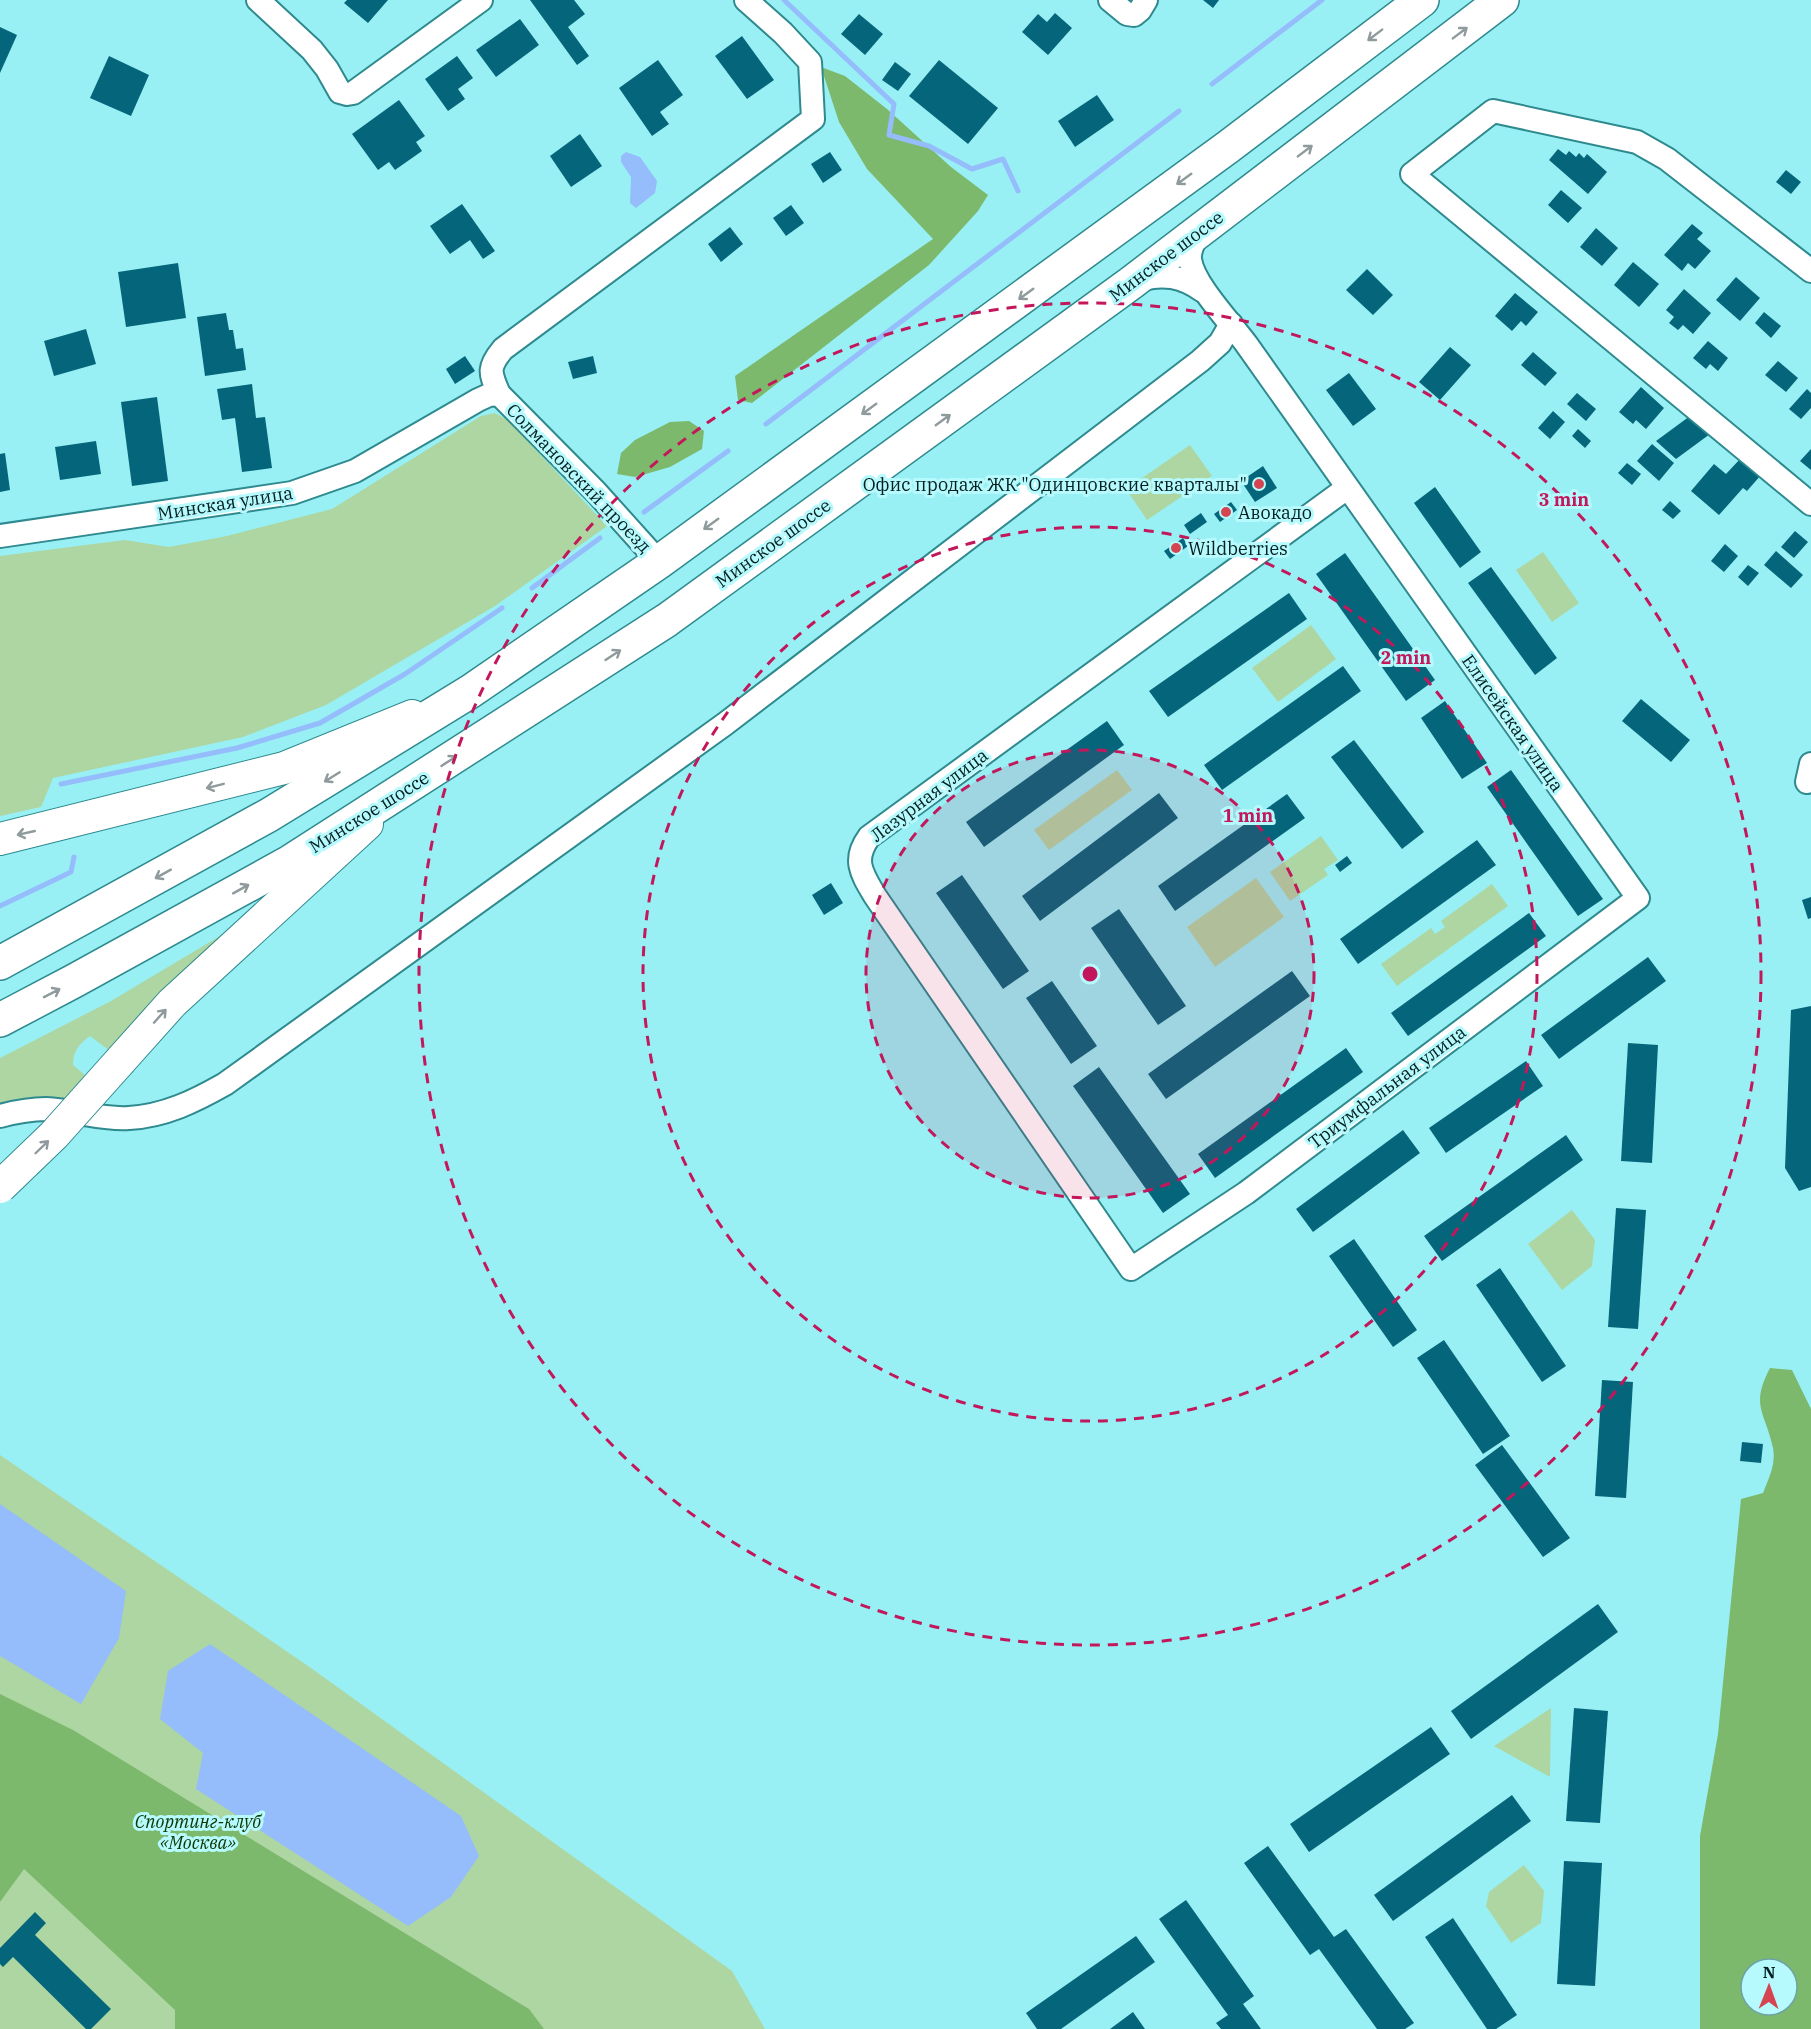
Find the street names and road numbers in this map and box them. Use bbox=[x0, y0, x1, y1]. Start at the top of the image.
street label: Минское шоссе bbox=[1104, 206, 1228, 306]
street label: Солмановский проезд bbox=[502, 399, 656, 557]
street label: Минская улица bbox=[156, 481, 295, 525]
street label: Минское шоссе bbox=[711, 493, 835, 593]
street label: Елисейская улица bbox=[1457, 650, 1569, 796]
street label: Лазурная улица bbox=[866, 743, 992, 847]
street label: Минское шоссе bbox=[305, 766, 433, 858]
street label: Триумфальная улица bbox=[1304, 1020, 1471, 1154]

